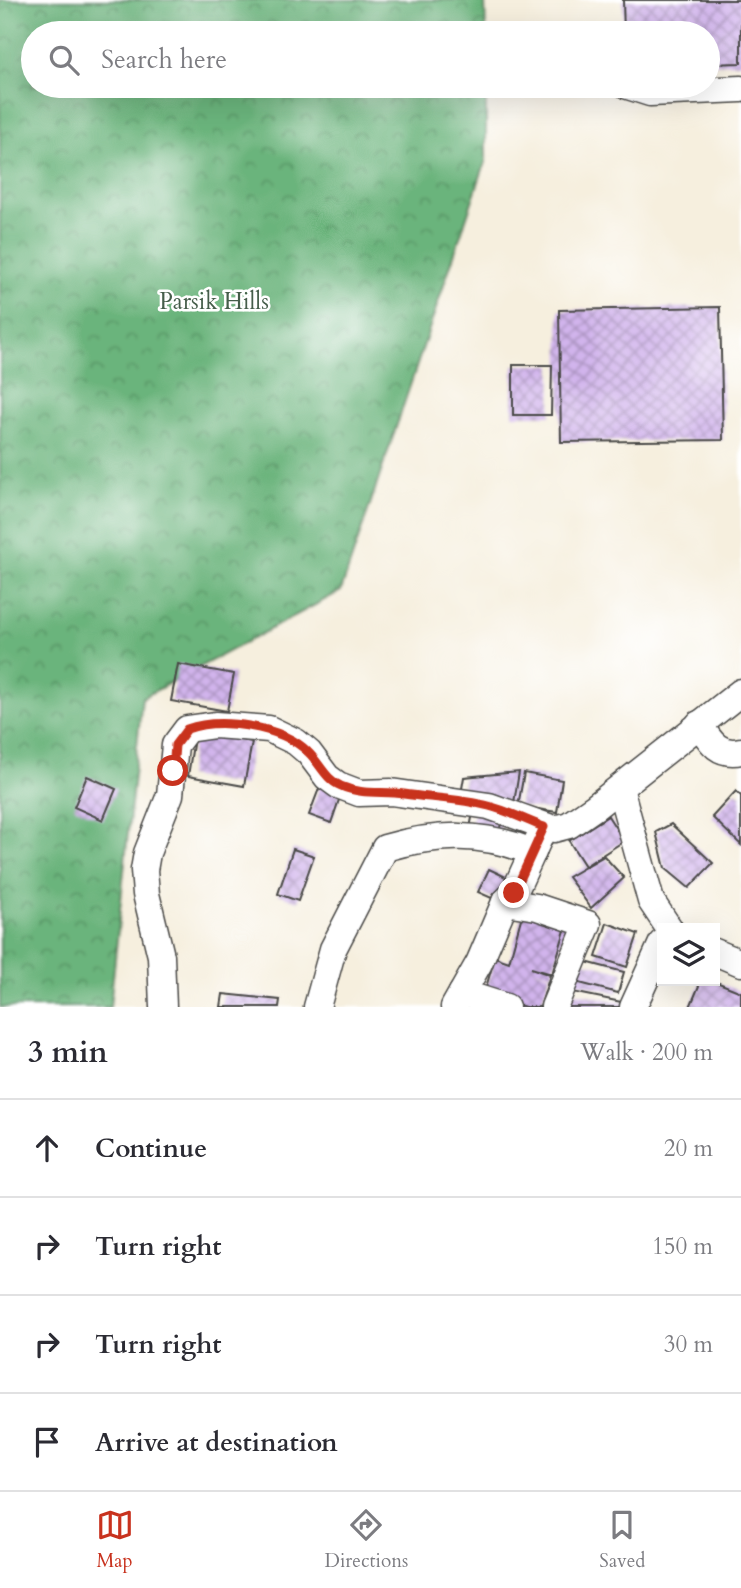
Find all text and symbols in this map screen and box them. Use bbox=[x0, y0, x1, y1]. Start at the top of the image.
search box bbox=[21, 21, 720, 98]
icon: search bbox=[45, 41, 83, 79]
text: Search here bbox=[101, 42, 227, 77]
park label: Parsik Hills bbox=[159, 286, 269, 317]
route start bbox=[157, 755, 188, 786]
route end bbox=[498, 877, 529, 908]
map controls bbox=[657, 923, 720, 986]
button: layers bbox=[657, 923, 720, 986]
text: 3 min bbox=[28, 1032, 108, 1073]
text: Walk · 200 m bbox=[580, 1037, 713, 1068]
icon: ahead bbox=[28, 1129, 66, 1167]
text: Continue bbox=[95, 1131, 207, 1166]
text: 20 m bbox=[664, 1133, 713, 1164]
icon: right bbox=[28, 1227, 66, 1265]
text: Turn right bbox=[95, 1229, 222, 1264]
text: 150 m bbox=[652, 1231, 713, 1262]
icon: right bbox=[28, 1325, 66, 1363]
text: Turn right bbox=[95, 1327, 222, 1362]
text: 30 m bbox=[664, 1329, 713, 1360]
icon: arrive bbox=[28, 1423, 66, 1461]
text: Arrive at destination bbox=[95, 1425, 338, 1460]
tab: Map bbox=[96, 1506, 134, 1574]
tab: Directions bbox=[325, 1506, 408, 1574]
tab: Saved bbox=[599, 1506, 645, 1574]

